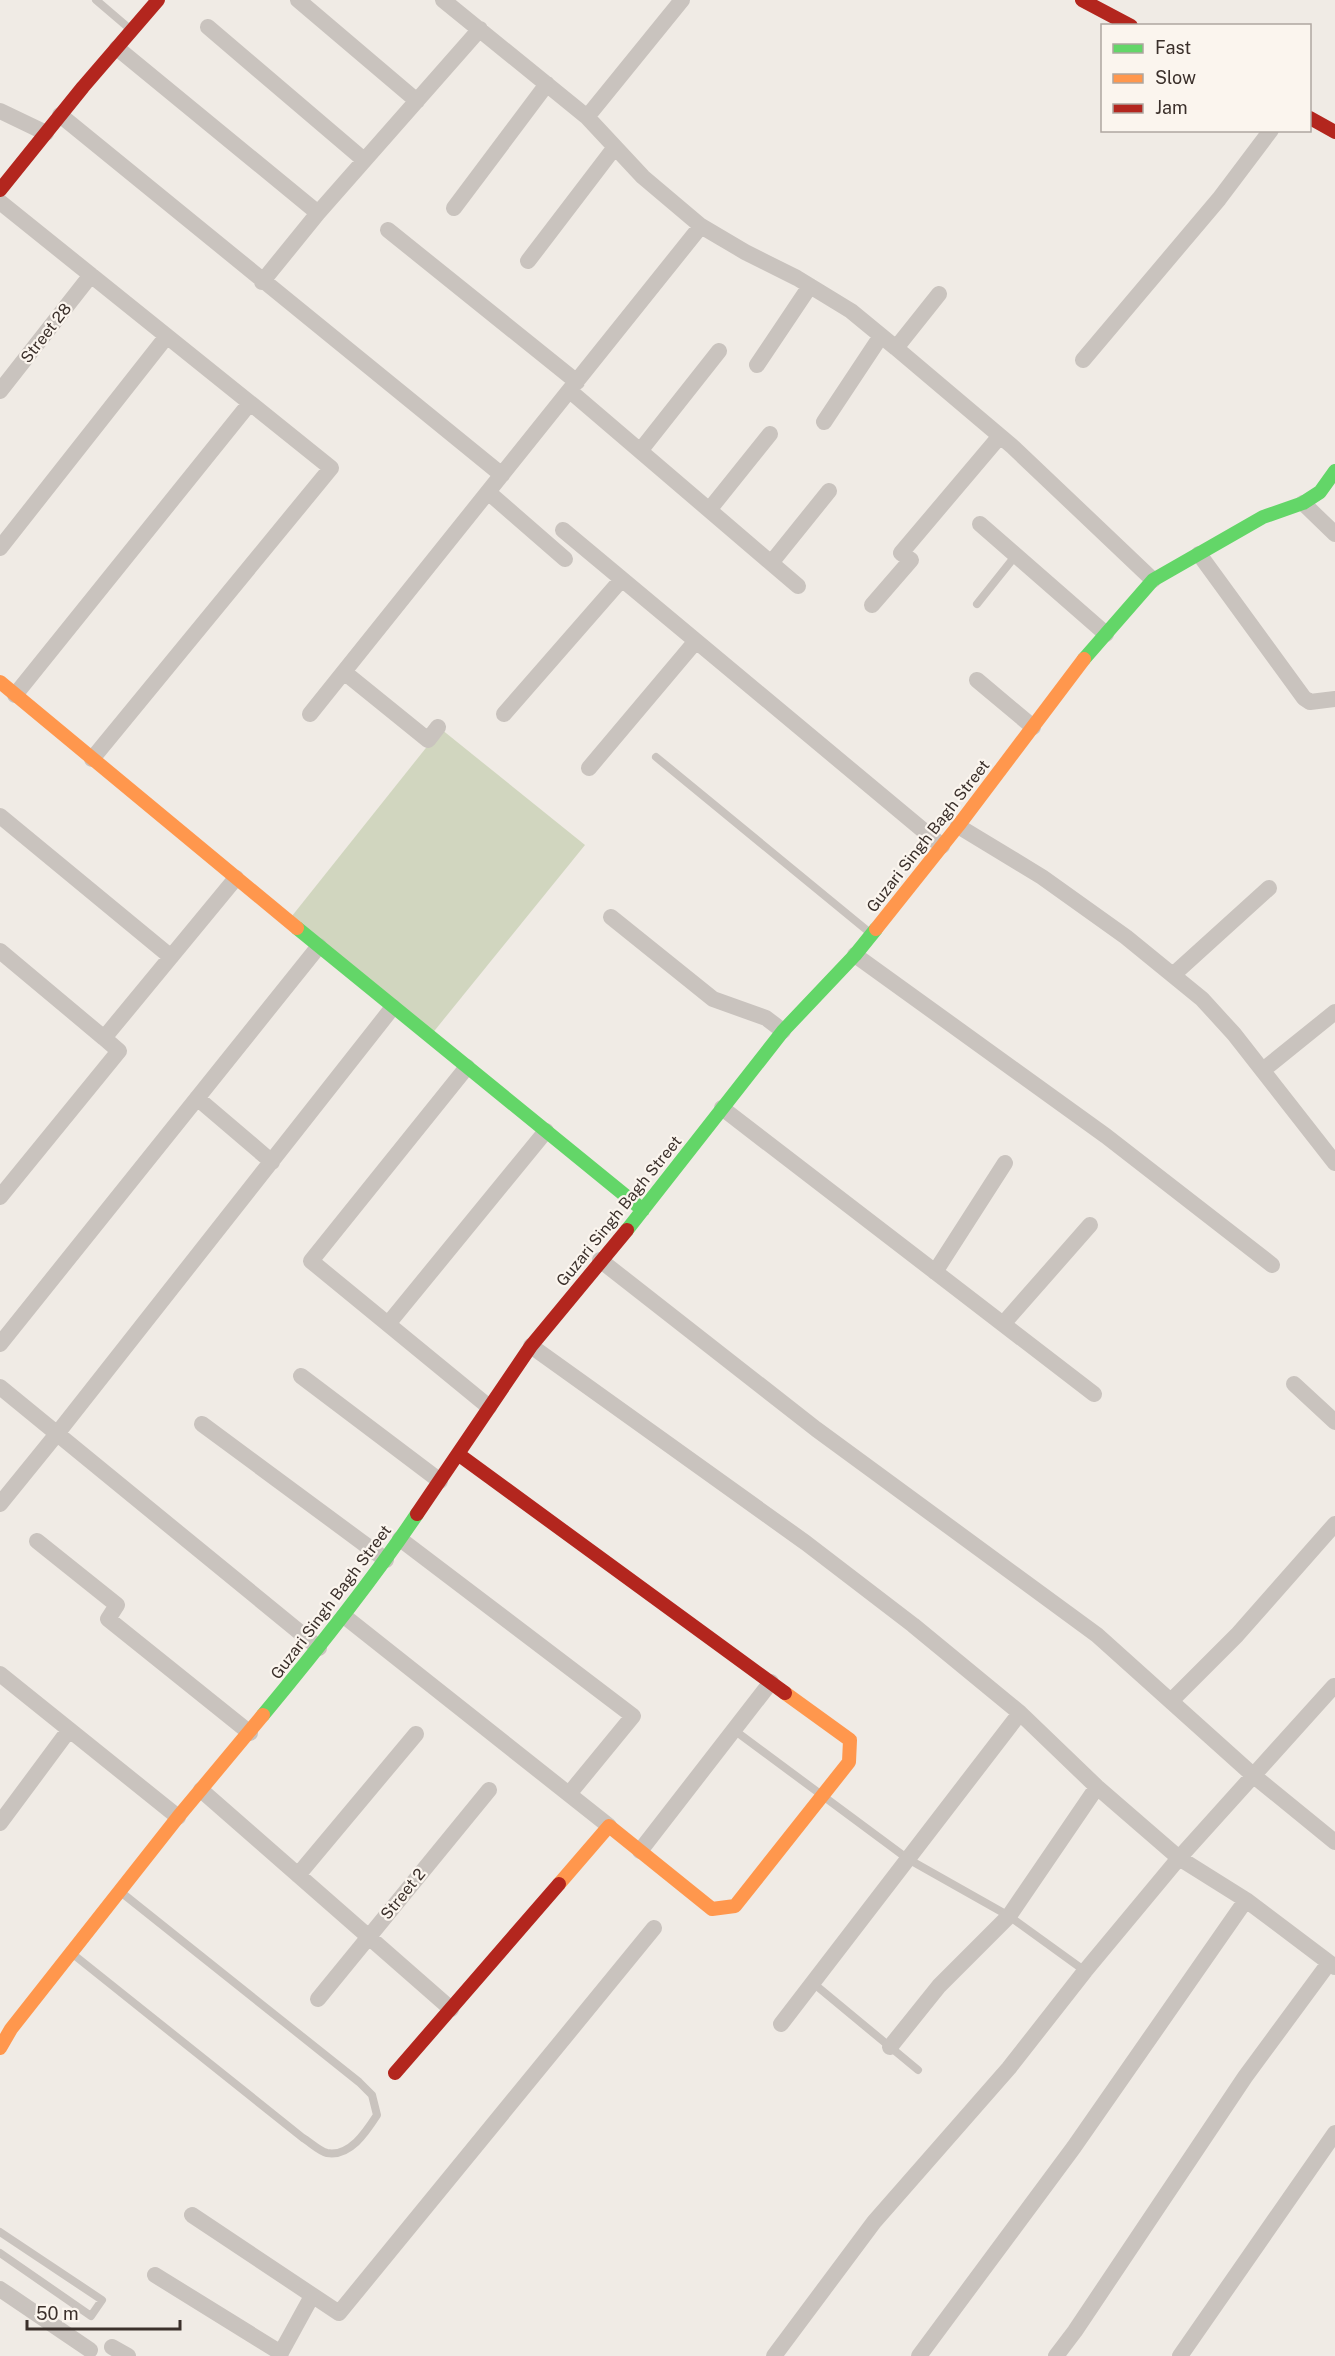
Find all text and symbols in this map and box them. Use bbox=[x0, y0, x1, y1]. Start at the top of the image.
legend bbox=[1101, 24, 1311, 132]
text: Fast bbox=[1155, 37, 1191, 58]
text: Slow bbox=[1155, 67, 1196, 88]
text: Jam bbox=[1155, 97, 1188, 118]
street label: Street 28 bbox=[17, 299, 75, 367]
street label: Guzari Singh Bagh Street bbox=[863, 756, 993, 916]
street label: Guzari Singh Bagh Street bbox=[552, 1132, 686, 1290]
street label: Guzari Singh Bagh Street bbox=[267, 1521, 395, 1683]
street label: Street 2 bbox=[377, 1865, 429, 1923]
scale bar bbox=[27, 2293, 180, 2331]
text: 50 m bbox=[36, 2303, 79, 2324]

